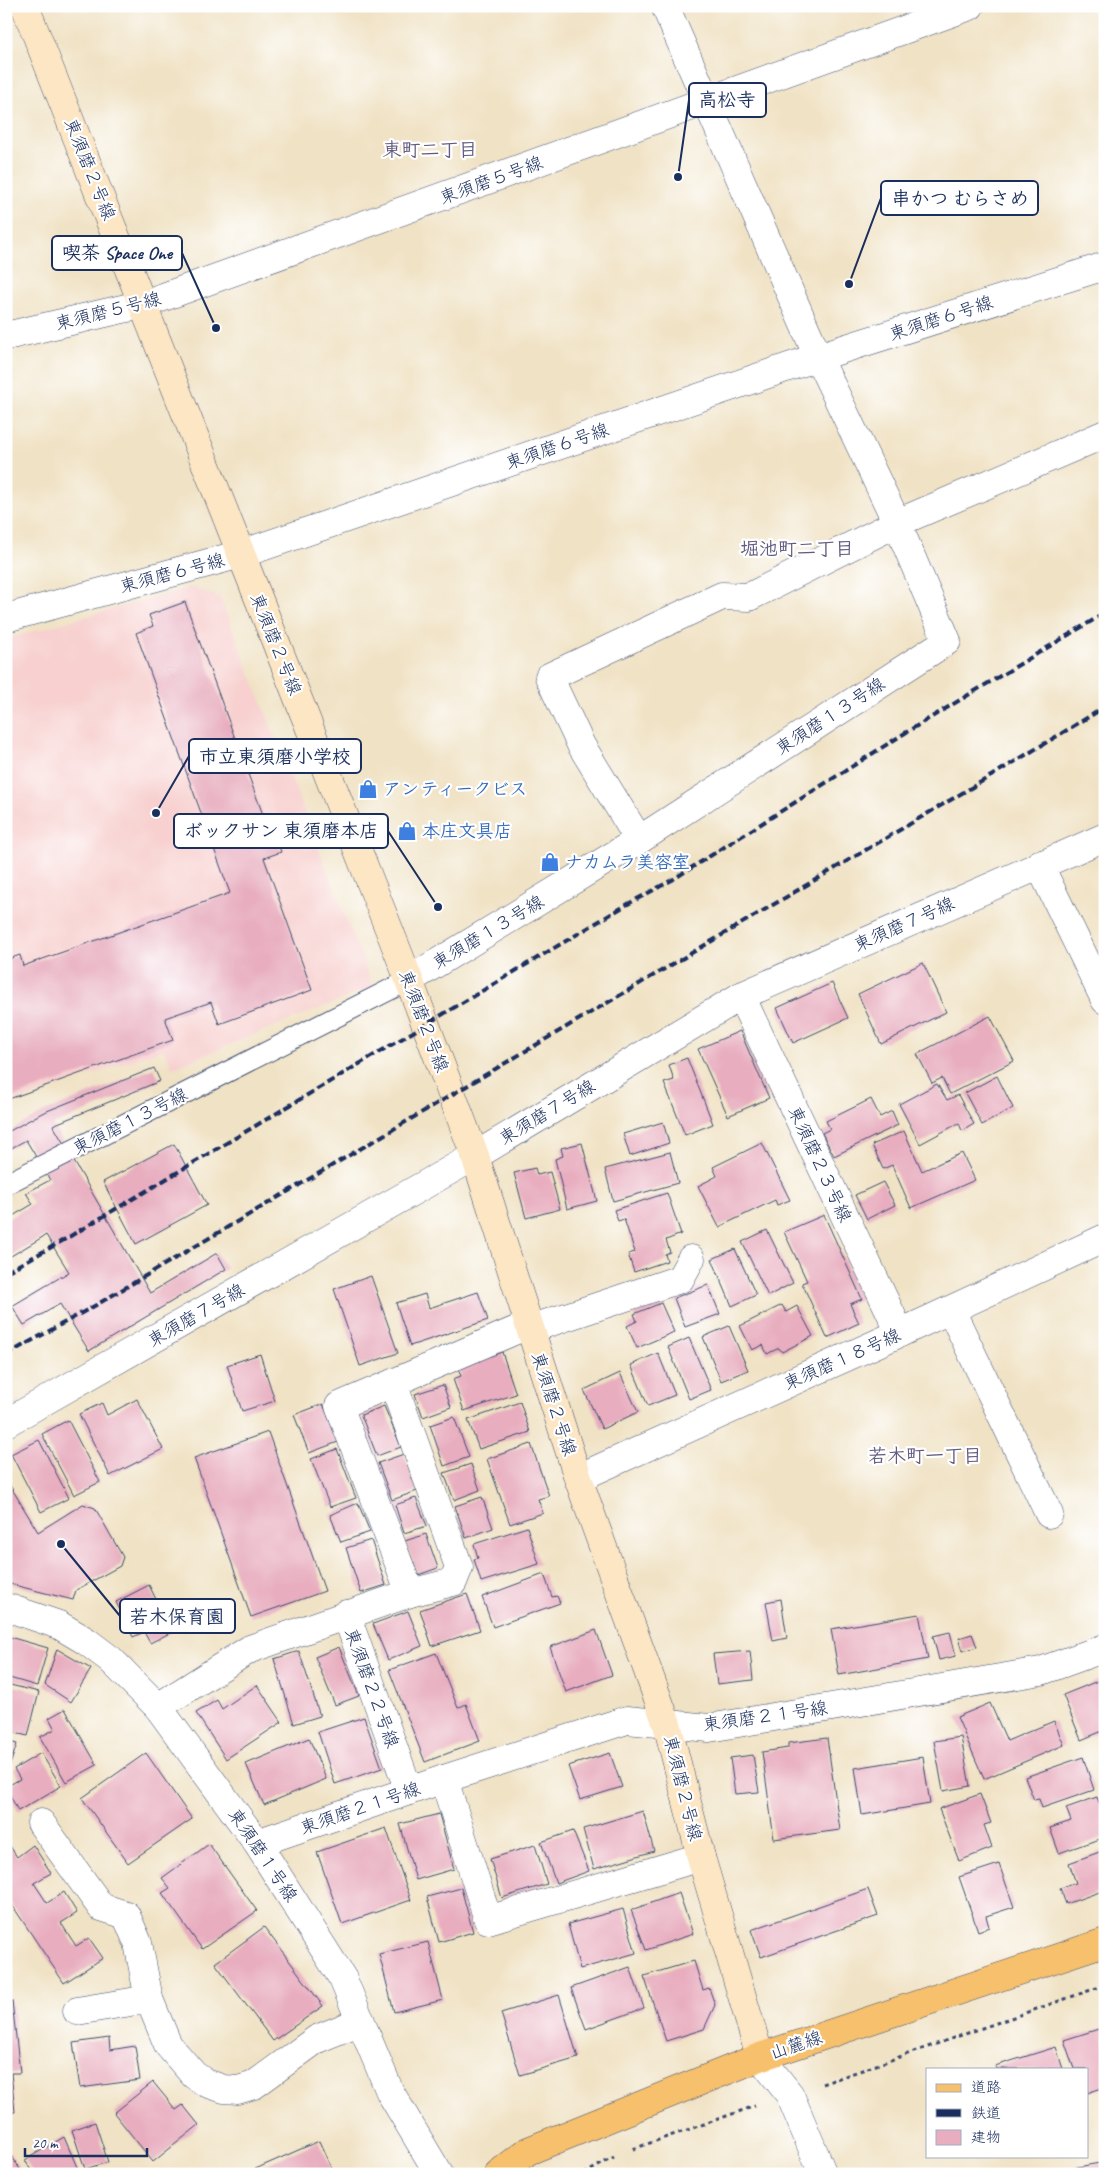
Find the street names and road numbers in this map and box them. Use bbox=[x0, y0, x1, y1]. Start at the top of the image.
street label: 東須磨２号線 bbox=[60, 115, 120, 223]
street label: 東須磨５号線 bbox=[436, 151, 546, 209]
street label: 東須磨５号線 bbox=[53, 287, 163, 335]
street label: 東須磨６号線 bbox=[886, 291, 996, 345]
street label: 東須磨６号線 bbox=[502, 418, 612, 474]
street label: 東須磨６号線 bbox=[117, 548, 227, 598]
street label: 東須磨２号線 bbox=[246, 590, 306, 698]
street label: 東須磨１３号線 bbox=[771, 672, 889, 760]
street label: 東須磨１３号線 bbox=[428, 890, 548, 974]
street label: 東須磨７号線 bbox=[850, 892, 958, 956]
street label: 東須磨２号線 bbox=[394, 967, 454, 1075]
street label: 東須磨７号線 bbox=[495, 1075, 599, 1149]
street label: 東須磨１３号線 bbox=[69, 1083, 191, 1159]
street label: 東須磨２３号線 bbox=[783, 1102, 857, 1226]
street label: 東須磨７号線 bbox=[144, 1278, 248, 1352]
street label: 東須磨１８号線 bbox=[780, 1323, 904, 1395]
street label: 東須磨２号線 bbox=[527, 1349, 581, 1459]
street label: 東須磨２２号線 bbox=[340, 1625, 404, 1751]
street label: 東須磨２１号線 bbox=[701, 1696, 829, 1736]
street label: 東須磨２号線 bbox=[659, 1733, 707, 1843]
street label: 東須磨２１号線 bbox=[297, 1777, 423, 1839]
street label: 東須磨１号線 bbox=[224, 1804, 302, 1906]
street label: 山麓線 bbox=[767, 2026, 825, 2064]

